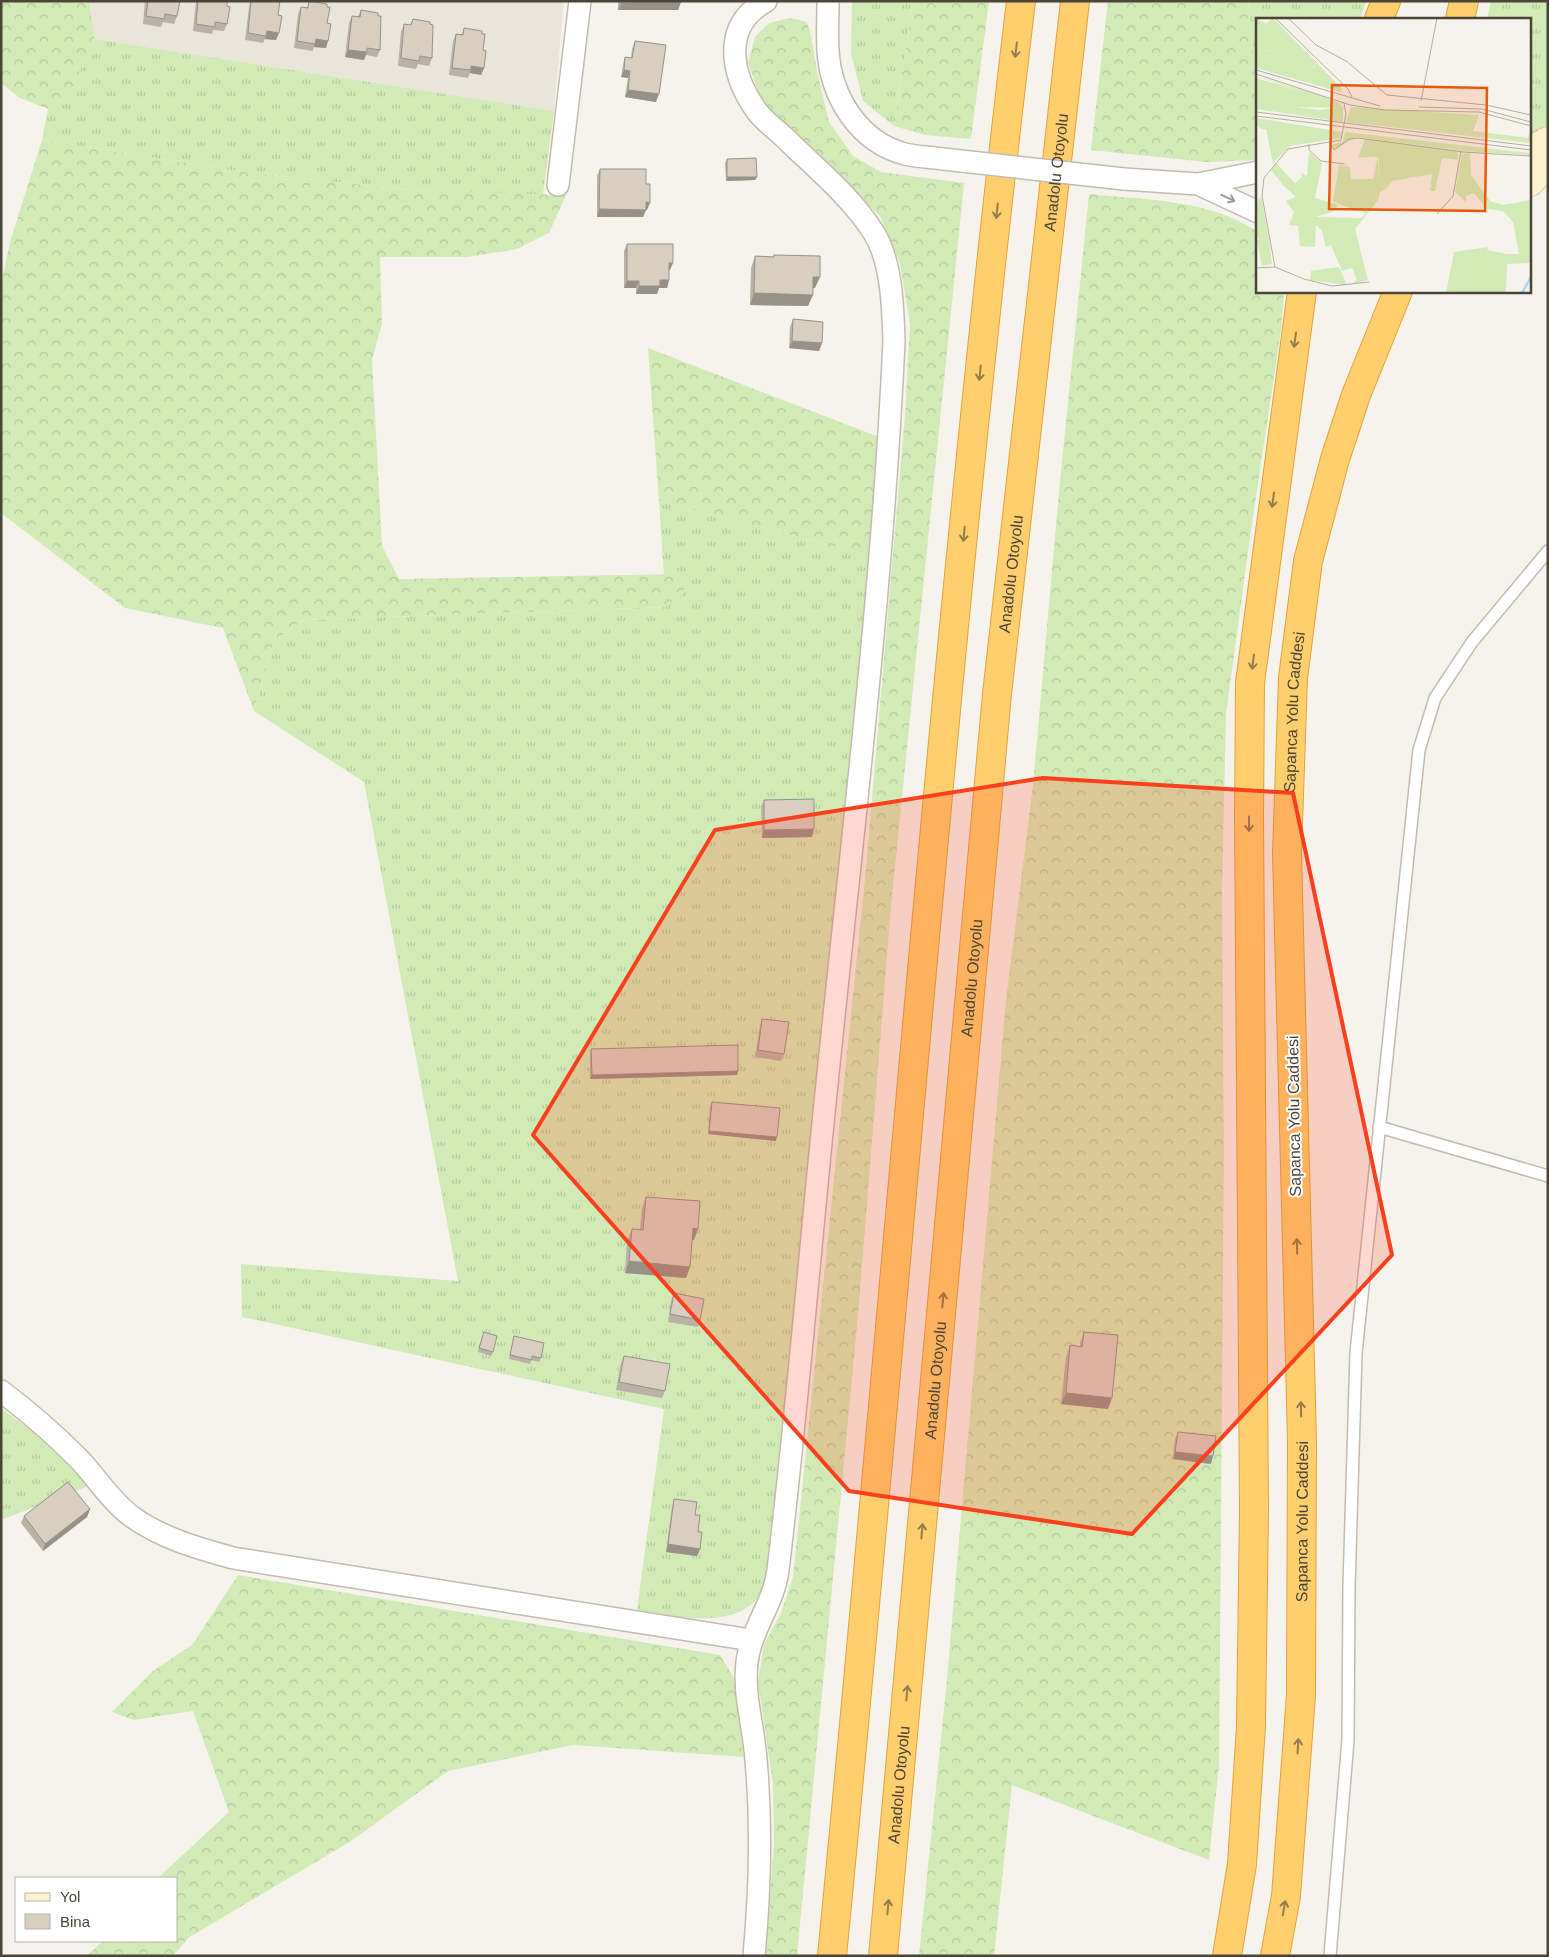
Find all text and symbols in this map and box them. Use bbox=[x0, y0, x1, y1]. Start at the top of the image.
inset map bbox=[1256, 18, 1532, 292]
one-way arrow bbox=[1010, 41, 1020, 57]
street label: Anadolu Otoyolu bbox=[1041, 113, 1071, 232]
one-way arrow bbox=[1220, 194, 1235, 204]
one-way arrow bbox=[992, 203, 1002, 219]
one-way arrow bbox=[1290, 331, 1300, 347]
one-way arrow bbox=[975, 364, 985, 380]
one-way arrow bbox=[1268, 492, 1278, 508]
street label: Anadolu Otoyolu bbox=[995, 514, 1026, 634]
one-way arrow bbox=[959, 526, 969, 542]
street label: Sapanca Yolu Caddesi bbox=[1281, 631, 1307, 793]
one-way arrow bbox=[1248, 653, 1258, 669]
one-way arrow bbox=[1244, 816, 1254, 832]
street label: Anadolu Otoyolu bbox=[958, 918, 985, 1038]
street label: Sapanca Yolu Caddesi bbox=[1284, 1035, 1304, 1197]
one-way arrow bbox=[1292, 1238, 1302, 1254]
one-way arrow bbox=[938, 1292, 948, 1308]
street label: Anadolu Otoyolu bbox=[921, 1321, 949, 1440]
one-way arrow bbox=[1296, 1401, 1306, 1417]
street label: Sapanca Yolu Caddesi bbox=[1293, 1441, 1311, 1602]
one-way arrow bbox=[917, 1524, 927, 1540]
one-way arrow bbox=[902, 1685, 912, 1701]
street label: Anadolu Otoyolu bbox=[885, 1725, 912, 1844]
one-way arrow bbox=[1293, 1738, 1302, 1754]
legend bbox=[15, 1877, 178, 1942]
text: Yol bbox=[60, 1888, 80, 1905]
one-way arrow bbox=[883, 1900, 892, 1916]
one-way arrow bbox=[1280, 1900, 1290, 1916]
text: Bina bbox=[60, 1913, 91, 1930]

